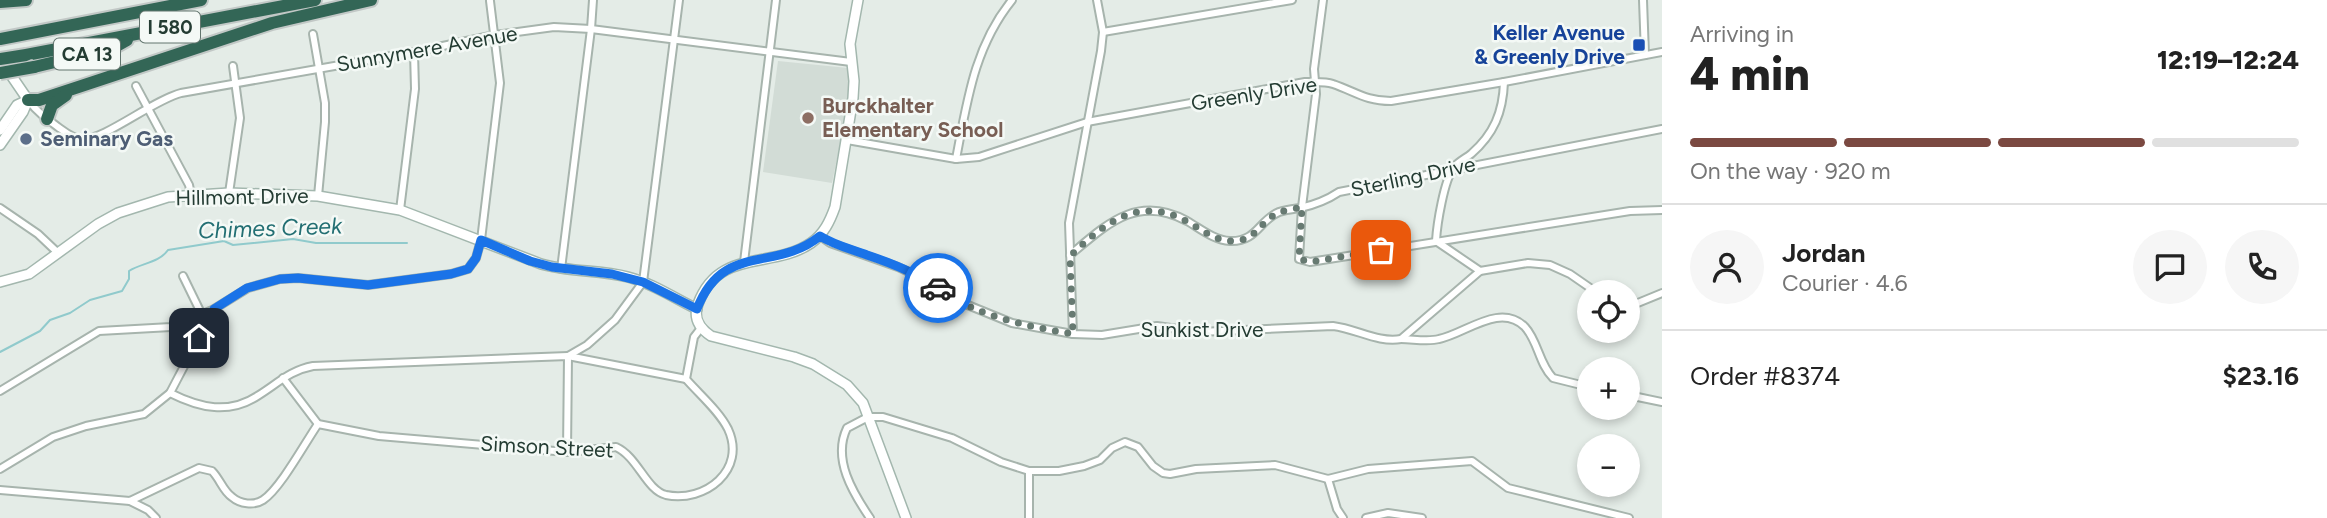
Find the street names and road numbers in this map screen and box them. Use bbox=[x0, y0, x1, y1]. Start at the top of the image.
road number: I 580 bbox=[140, 12, 200, 42]
street label: Sunnymere Avenue bbox=[335, 20, 519, 77]
road number: CA 13 bbox=[54, 38, 120, 70]
street label: Greenly Drive bbox=[1189, 71, 1319, 116]
street label: Sterling Drive bbox=[1348, 151, 1477, 202]
street label: Hillmont Drive bbox=[175, 183, 309, 210]
street label: Sunkist Drive bbox=[1141, 317, 1263, 342]
street label: Simson Street bbox=[480, 431, 614, 462]

